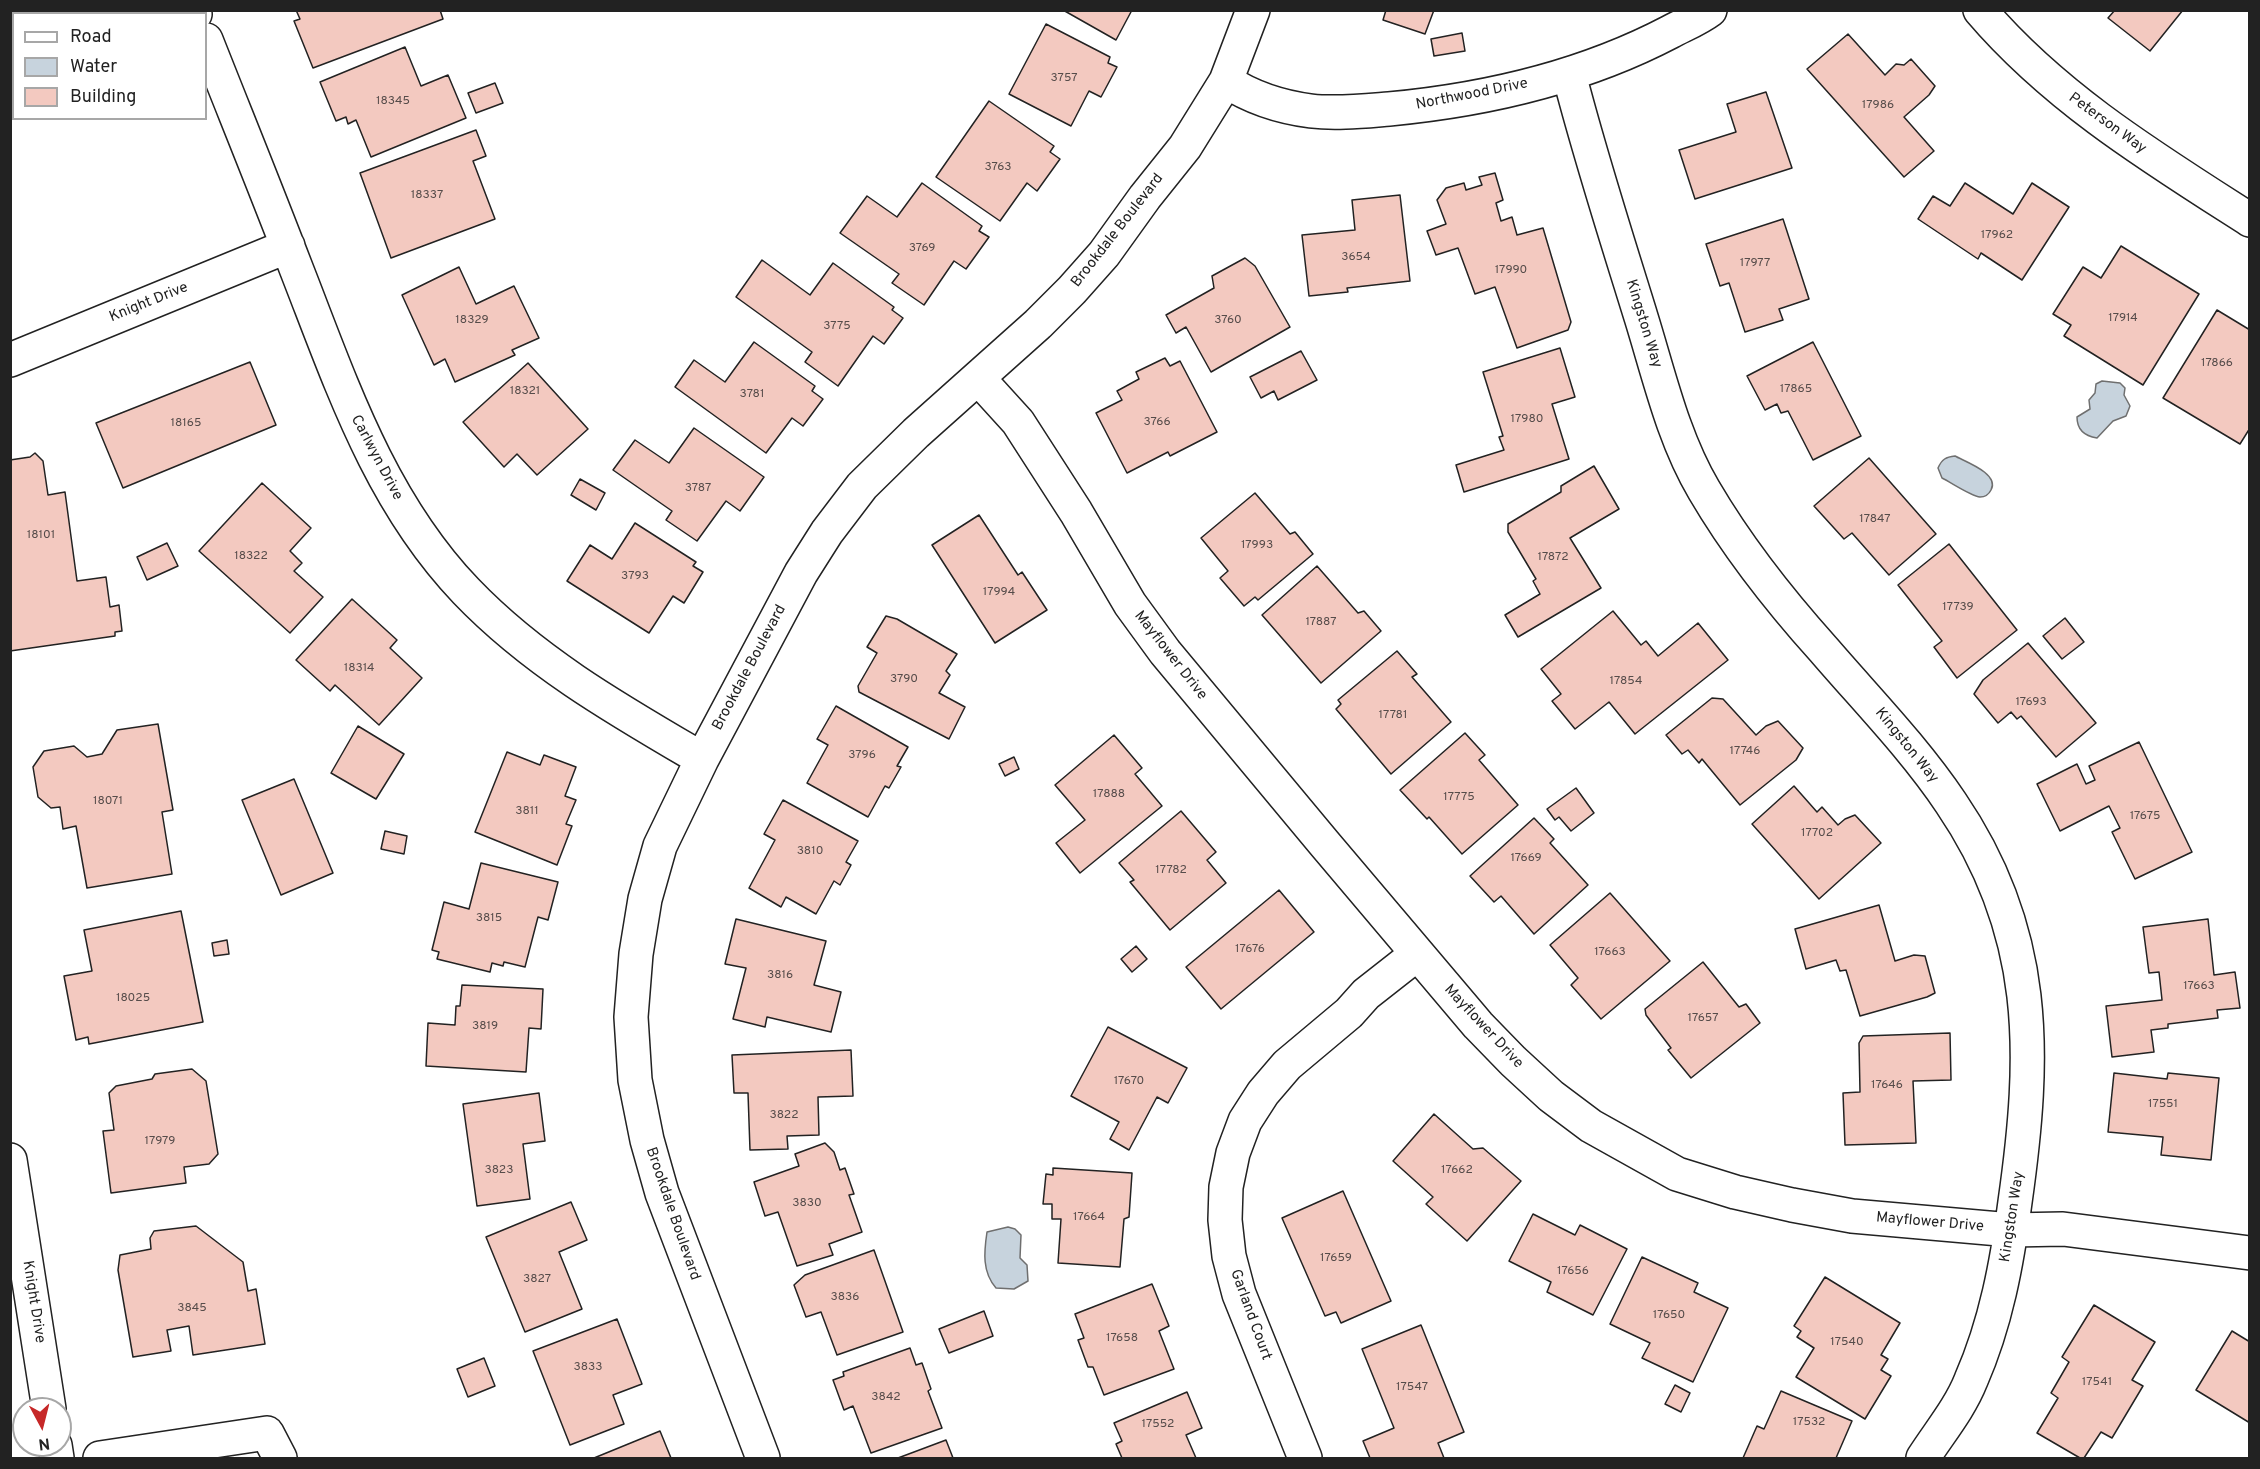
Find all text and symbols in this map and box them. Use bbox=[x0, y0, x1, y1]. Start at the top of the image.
legend bbox=[12, 12, 207, 120]
text: Road bbox=[70, 26, 112, 49]
text: Water bbox=[70, 56, 117, 79]
house number: 3757 bbox=[1051, 72, 1077, 86]
street label: Northwood Drive bbox=[1414, 75, 1530, 115]
text: Building bbox=[70, 86, 136, 109]
street label: Peterson Way bbox=[2064, 90, 2150, 158]
house number: 18345 bbox=[376, 95, 410, 109]
house number: 17986 bbox=[1862, 99, 1894, 113]
house number: 3763 bbox=[984, 161, 1012, 175]
street label: Brookdale Boulevard bbox=[1068, 170, 1168, 292]
house number: 18337 bbox=[411, 189, 443, 203]
house number: 17962 bbox=[1981, 229, 2013, 243]
house number: 3769 bbox=[909, 242, 935, 256]
house number: 3654 bbox=[1341, 251, 1371, 265]
house number: 17977 bbox=[1740, 257, 1770, 271]
house number: 17990 bbox=[1495, 264, 1527, 278]
street label: Kingston Way bbox=[1621, 278, 1665, 370]
street label: Knight Drive bbox=[107, 279, 191, 327]
house number: 17914 bbox=[2108, 312, 2138, 326]
house number: 18329 bbox=[455, 314, 489, 328]
house number: 3760 bbox=[1214, 314, 1242, 328]
house number: 3775 bbox=[823, 320, 851, 334]
house number: 17866 bbox=[2201, 357, 2233, 371]
house number: 17865 bbox=[1780, 383, 1812, 397]
house number: 18321 bbox=[510, 385, 540, 399]
house number: 3781 bbox=[740, 388, 764, 402]
street label: Carlwyn Drive bbox=[346, 412, 406, 504]
house number: 17980 bbox=[1511, 413, 1543, 427]
house number: 3766 bbox=[1143, 416, 1171, 430]
house number: 18165 bbox=[171, 417, 201, 431]
house number: 3787 bbox=[685, 482, 711, 496]
house number: 17847 bbox=[1859, 513, 1891, 527]
house number: 18101 bbox=[27, 529, 55, 543]
house number: 17993 bbox=[1241, 539, 1273, 553]
house number: 18322 bbox=[234, 550, 268, 564]
house number: 17872 bbox=[1538, 551, 1568, 565]
house number: 3793 bbox=[621, 570, 649, 584]
house number: 17994 bbox=[983, 586, 1015, 600]
house number: 17739 bbox=[1942, 601, 1974, 615]
street label: Brookdale Boulevard bbox=[709, 602, 791, 734]
street label: Mayflower Drive bbox=[1130, 608, 1210, 704]
house number: 17887 bbox=[1305, 616, 1337, 630]
house number: 18314 bbox=[344, 662, 374, 676]
house number: 3790 bbox=[890, 673, 918, 687]
house number: 17854 bbox=[1610, 675, 1642, 689]
house number: 17693 bbox=[2015, 696, 2047, 710]
street label: Kingston Way bbox=[1870, 705, 1942, 787]
house number: 17781 bbox=[1379, 709, 1407, 723]
house number: 17746 bbox=[1730, 745, 1760, 759]
house number: 3796 bbox=[848, 749, 876, 763]
house number: 17888 bbox=[1093, 788, 1125, 802]
house number: 17775 bbox=[1443, 791, 1475, 805]
house number: 18071 bbox=[93, 795, 123, 809]
house number: 3811 bbox=[515, 805, 539, 819]
house number: 17675 bbox=[2130, 810, 2160, 824]
house number: 17702 bbox=[1801, 827, 1833, 841]
house number: 3810 bbox=[797, 845, 823, 859]
house number: 17669 bbox=[1510, 852, 1542, 866]
house number: 17782 bbox=[1155, 864, 1187, 878]
house number: 3815 bbox=[476, 912, 502, 926]
house number: 17676 bbox=[1235, 943, 1265, 957]
house number: 17663 bbox=[1594, 946, 1626, 960]
house number: 3816 bbox=[767, 969, 793, 983]
house number: 17663 bbox=[2183, 980, 2215, 994]
street label: Mayflower Drive bbox=[1440, 981, 1526, 1073]
house number: 18025 bbox=[116, 992, 150, 1006]
house number: 17657 bbox=[1688, 1012, 1718, 1026]
house number: 3819 bbox=[472, 1020, 498, 1034]
house number: 17670 bbox=[1114, 1075, 1144, 1089]
house number: 17646 bbox=[1871, 1079, 1903, 1093]
house number: 17551 bbox=[2148, 1098, 2178, 1112]
house number: 3822 bbox=[769, 1109, 799, 1123]
house number: 17979 bbox=[145, 1135, 175, 1149]
street label: Brookdale Boulevard bbox=[641, 1145, 703, 1283]
house number: 3823 bbox=[485, 1164, 513, 1178]
house number: 17662 bbox=[1441, 1164, 1473, 1178]
street label: Kingston Way bbox=[1997, 1170, 2029, 1264]
house number: 3830 bbox=[792, 1197, 822, 1211]
street label: Mayflower Drive bbox=[1875, 1209, 1985, 1237]
house number: 17664 bbox=[1073, 1211, 1105, 1225]
house number: 17659 bbox=[1320, 1252, 1352, 1266]
street label: Knight Drive bbox=[18, 1259, 48, 1345]
house number: 17656 bbox=[1557, 1265, 1589, 1279]
street label: Garland Court bbox=[1225, 1267, 1275, 1363]
house number: 3827 bbox=[523, 1273, 551, 1287]
house number: 3836 bbox=[831, 1291, 859, 1305]
house number: 3845 bbox=[177, 1302, 207, 1316]
house number: 17650 bbox=[1653, 1309, 1685, 1323]
house number: 17658 bbox=[1106, 1332, 1138, 1346]
house number: 17540 bbox=[1830, 1336, 1864, 1350]
house number: 3833 bbox=[573, 1361, 603, 1375]
house number: 17541 bbox=[2082, 1376, 2112, 1390]
house number: 17547 bbox=[1396, 1381, 1428, 1395]
house number: 3842 bbox=[871, 1391, 901, 1405]
north arrow bbox=[12, 1397, 72, 1457]
house number: 17532 bbox=[1793, 1416, 1825, 1430]
house number: 17552 bbox=[1142, 1418, 1174, 1432]
text: N bbox=[37, 1432, 51, 1454]

